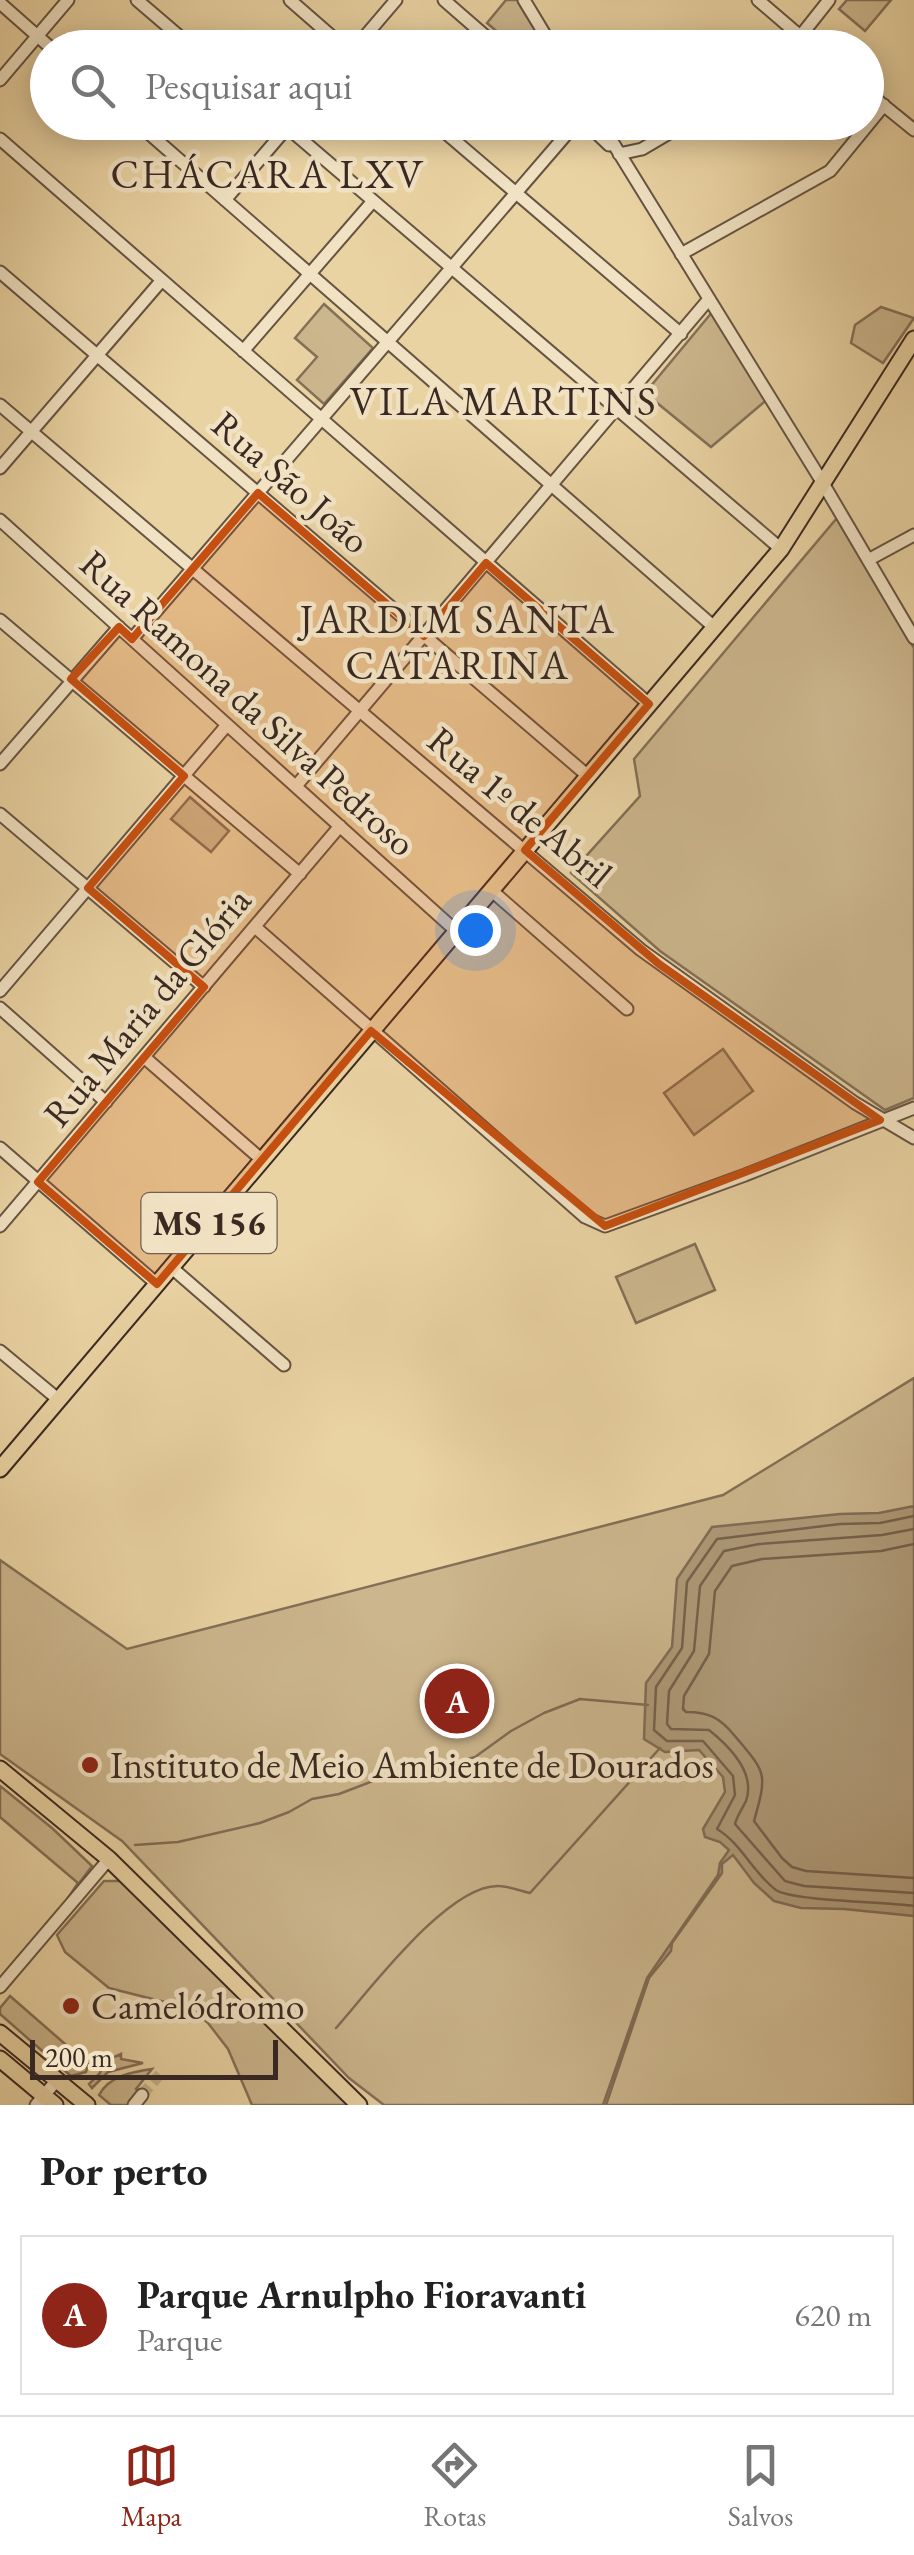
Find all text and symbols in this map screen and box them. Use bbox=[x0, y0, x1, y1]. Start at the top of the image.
search box bbox=[30, 30, 884, 140]
icon: search bbox=[65, 58, 120, 113]
text: Pesquisar aqui bbox=[145, 61, 352, 110]
district label: CHÁCARA LXV bbox=[110, 148, 426, 200]
district label: VILA MARTINS bbox=[350, 375, 658, 427]
street label: Rua São João bbox=[202, 399, 381, 564]
street label: Rua Ramona da Silva Pedroso bbox=[70, 539, 427, 867]
district label: JARDIM SANTA CATARINA bbox=[297, 593, 616, 691]
street label: Rua 1º de Abril bbox=[418, 715, 623, 898]
street label: Rua Maria da Glória bbox=[32, 876, 262, 1137]
your location bbox=[450, 905, 501, 956]
road number: MS 156 bbox=[142, 1193, 276, 1253]
pin: A bbox=[424, 1664, 490, 1738]
place label: Instituto de Meio Ambiente de Dourados bbox=[110, 1740, 714, 1789]
marker: Instituto de Meio Ambiente de Dourados bbox=[79, 1754, 101, 1776]
place label: Camelódromo bbox=[91, 1981, 305, 2030]
marker: Camelódromo bbox=[60, 1995, 82, 2017]
scale bar bbox=[30, 2035, 278, 2080]
text: 200 m bbox=[45, 2039, 113, 2075]
text: Por perto bbox=[40, 2143, 208, 2198]
text: Parque Arnulpho Fioravanti bbox=[137, 2270, 586, 2319]
text: A bbox=[63, 2294, 86, 2336]
text: 620 m bbox=[795, 2294, 872, 2336]
text: Parque bbox=[137, 2319, 223, 2361]
tab: Mapa bbox=[121, 2438, 182, 2534]
tab: Rotas bbox=[423, 2438, 486, 2534]
tab: Salvos bbox=[728, 2438, 793, 2534]

